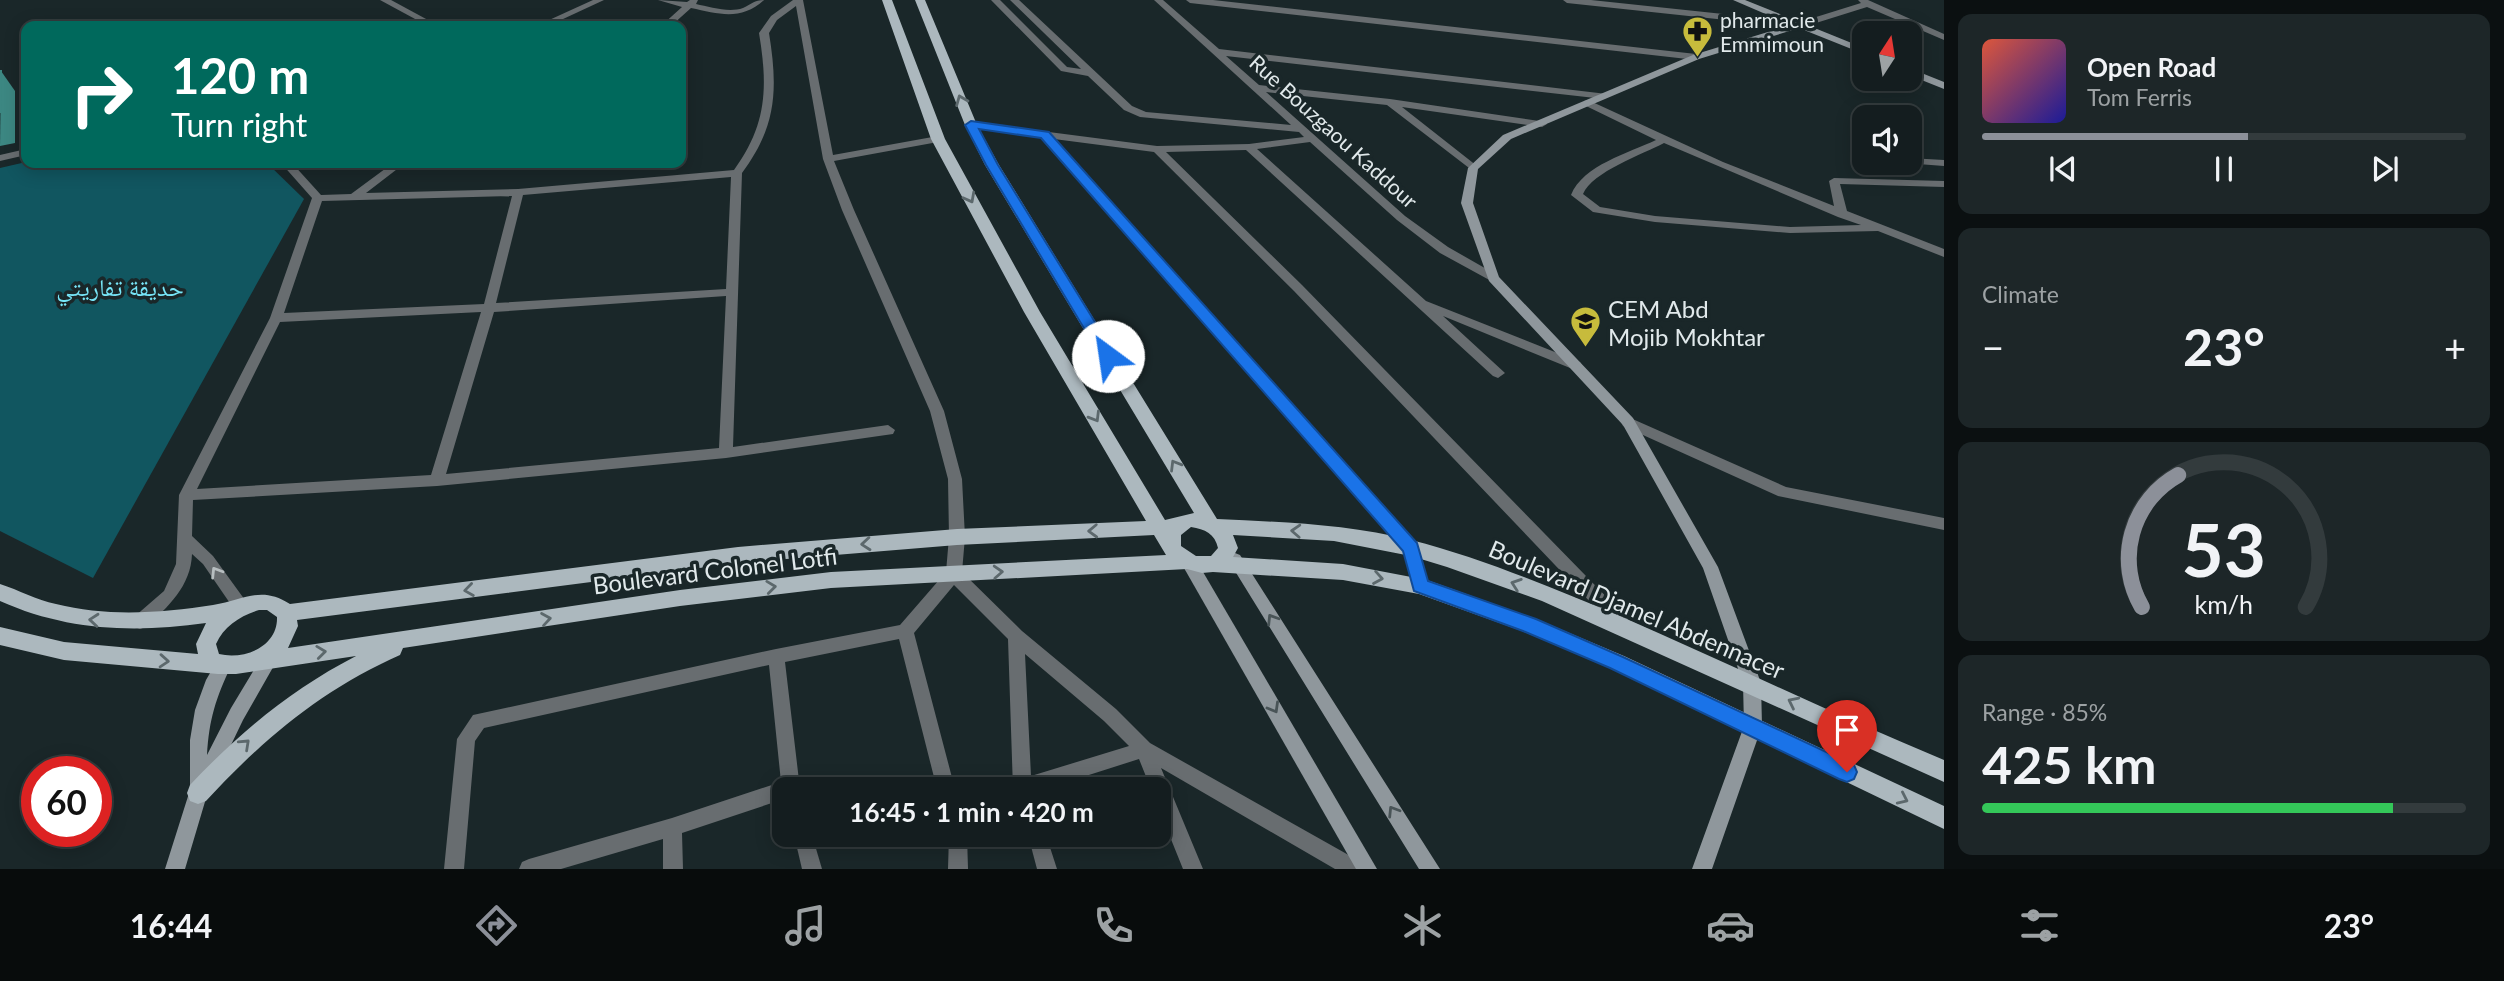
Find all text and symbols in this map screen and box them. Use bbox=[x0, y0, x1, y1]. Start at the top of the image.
place label: pharmacie Emmimoun bbox=[1720, 7, 1824, 56]
pharmacy icon: pharmacie Emmimoun bbox=[1680, 14, 1714, 58]
north arrow bbox=[1852, 21, 1922, 91]
map controls bbox=[1852, 21, 1922, 175]
text: 120 m bbox=[171, 46, 309, 104]
icon: right bbox=[56, 49, 147, 140]
street label: Rue Bouzgaou Kaddour bbox=[1245, 49, 1423, 213]
text: Open Road bbox=[2087, 51, 2216, 83]
text: Tom Ferris bbox=[2087, 83, 2192, 111]
one-way arrow bbox=[955, 95, 969, 107]
text: Turn right bbox=[171, 105, 307, 144]
button: sound bbox=[1852, 105, 1922, 175]
icon: previous bbox=[2044, 150, 2082, 188]
icon: pause bbox=[2205, 150, 2243, 188]
icon: next bbox=[2366, 150, 2404, 188]
one-way arrow bbox=[962, 191, 975, 203]
park label: حديقة تفاريتي bbox=[56, 272, 184, 307]
text: Climate bbox=[1982, 280, 2059, 308]
place label: CEM Abd Mojib Mokhtar bbox=[1608, 294, 1765, 351]
school or university icon: CEM Abd Mojib Mokhtar bbox=[1568, 305, 1602, 349]
text: 23° bbox=[2183, 315, 2265, 377]
position arrow bbox=[1071, 319, 1145, 393]
text: − bbox=[1982, 324, 2004, 370]
text: + bbox=[2444, 324, 2466, 370]
one-way arrow bbox=[1086, 409, 1099, 422]
one-way arrow bbox=[1170, 460, 1183, 473]
text: 53 bbox=[2182, 506, 2266, 594]
one-way arrow bbox=[1290, 523, 1301, 538]
one-way arrow bbox=[1087, 524, 1098, 539]
street label: Boulevard Djamel Abdennacer bbox=[1485, 533, 1790, 685]
one-way arrow bbox=[860, 536, 871, 551]
street label: Boulevard Colonel Lotfi bbox=[591, 541, 839, 599]
one-way arrow bbox=[993, 565, 1004, 580]
one-way arrow bbox=[211, 567, 224, 580]
one-way arrow bbox=[1372, 570, 1384, 585]
one-way arrow bbox=[1511, 578, 1523, 592]
one-way arrow bbox=[765, 580, 777, 595]
one-way arrow bbox=[464, 583, 475, 598]
text: km/h bbox=[2195, 589, 2253, 619]
one-way arrow bbox=[540, 612, 552, 627]
one-way arrow bbox=[88, 613, 99, 628]
one-way arrow bbox=[1267, 614, 1280, 627]
one-way arrow bbox=[315, 644, 326, 659]
one-way arrow bbox=[159, 653, 170, 668]
one-way arrow bbox=[1787, 697, 1800, 711]
text: Range · 85% bbox=[1982, 698, 2107, 726]
one-way arrow bbox=[1265, 700, 1278, 713]
pin bbox=[1817, 700, 1877, 772]
icon: arrive bbox=[1828, 711, 1866, 749]
text: 425 km bbox=[1982, 733, 2156, 795]
one-way arrow bbox=[237, 740, 250, 752]
speed limit sign: 60 bbox=[21, 756, 112, 847]
one-way arrow bbox=[1896, 791, 1908, 805]
text: 16:45 · 1 min · 420 m bbox=[849, 796, 1094, 828]
one-way arrow bbox=[1389, 806, 1402, 819]
icon: directions bbox=[472, 901, 521, 950]
icon: music bbox=[781, 901, 830, 950]
icon: phone bbox=[1089, 901, 1138, 950]
icon: climate bbox=[1398, 901, 1447, 950]
icon: car bbox=[1706, 901, 1755, 950]
icon: filters bbox=[2015, 901, 2064, 950]
text: 16:44 bbox=[130, 906, 212, 945]
text: 23° bbox=[2324, 906, 2374, 945]

